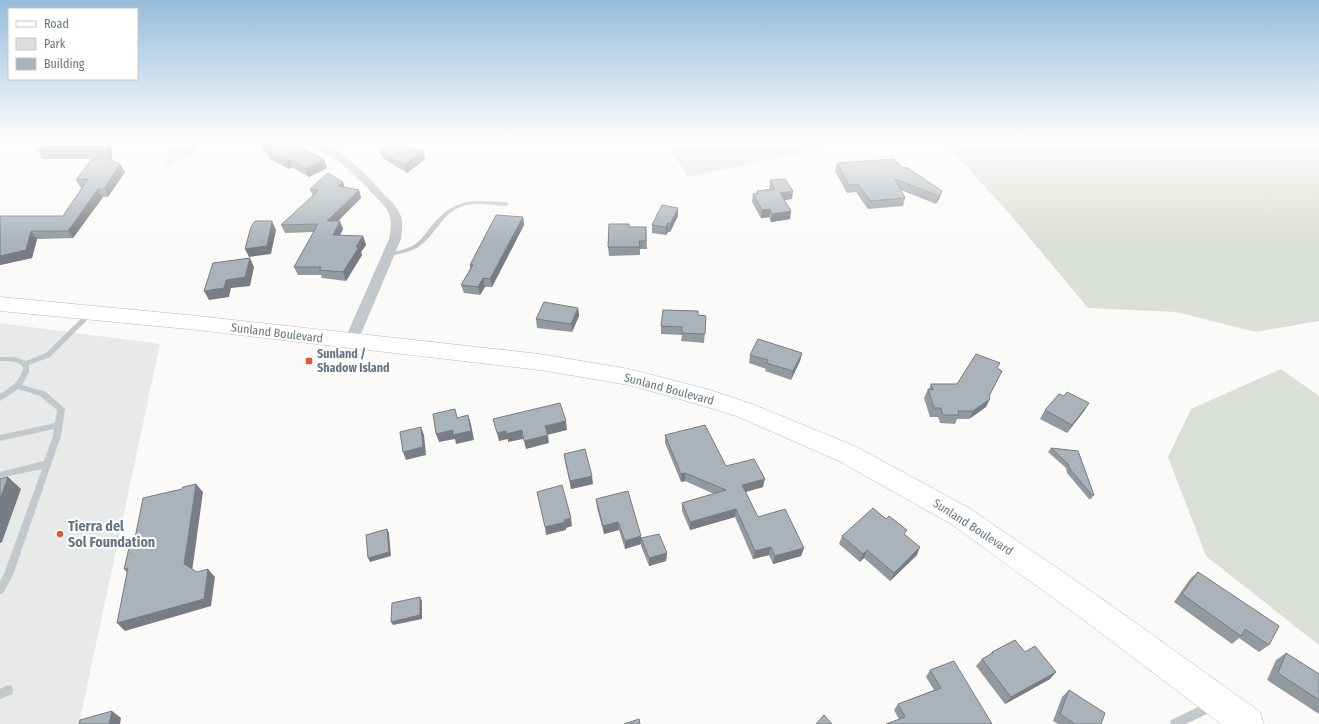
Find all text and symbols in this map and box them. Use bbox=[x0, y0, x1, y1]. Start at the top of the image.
legend bbox=[8, 8, 138, 80]
text: Road bbox=[44, 17, 69, 31]
text: Park bbox=[44, 37, 66, 51]
text: Building bbox=[44, 57, 85, 71]
street label: Sunland Boulevard bbox=[230, 320, 324, 346]
place label: Sunland / Shadow Island bbox=[317, 347, 390, 375]
marker: Sunland / Shadow Island bbox=[304, 356, 314, 366]
street label: Sunland Boulevard bbox=[622, 370, 716, 408]
street label: Sunland Boulevard bbox=[930, 496, 1016, 558]
place label: Tierra del Sol Foundation bbox=[68, 518, 155, 551]
marker: Tierra del Sol Foundation bbox=[55, 529, 65, 539]

